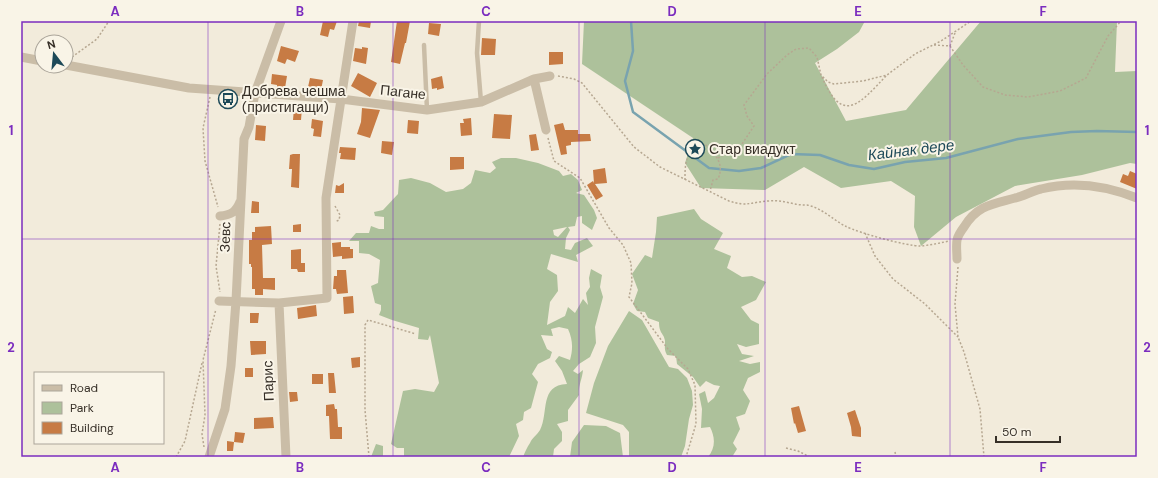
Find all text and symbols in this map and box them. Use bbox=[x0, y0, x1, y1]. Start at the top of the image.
text: A bbox=[110, 3, 120, 20]
text: B bbox=[296, 3, 304, 20]
text: C bbox=[481, 3, 491, 20]
text: D bbox=[667, 3, 677, 20]
text: E bbox=[854, 3, 862, 20]
text: F bbox=[1039, 3, 1047, 20]
north arrow bbox=[34, 34, 74, 74]
text: N bbox=[45, 37, 57, 52]
street label: Пагане bbox=[379, 81, 427, 103]
place label: Добрева чешма (пристигащи) bbox=[242, 82, 346, 116]
bus stop icon: Добрева чешма (пристигащи) bbox=[217, 88, 239, 110]
text: 1 bbox=[9, 122, 13, 139]
text: 1 bbox=[1145, 122, 1149, 139]
water label: Кайнак дере bbox=[867, 135, 955, 165]
place icon: Стар виадукт bbox=[684, 138, 706, 160]
place label: Стар виадукт bbox=[709, 140, 796, 158]
street label: Зевс bbox=[215, 221, 235, 253]
text: 2 bbox=[7, 339, 15, 356]
text: 2 bbox=[1143, 339, 1151, 356]
street label: Парис bbox=[258, 360, 278, 402]
legend bbox=[34, 372, 164, 444]
text: Road bbox=[70, 380, 98, 396]
text: Park bbox=[70, 400, 94, 416]
scale bar bbox=[996, 418, 1060, 444]
text: Building bbox=[70, 420, 114, 436]
text: 50 m bbox=[1002, 424, 1031, 440]
text: A bbox=[110, 459, 120, 476]
text: B bbox=[296, 459, 304, 476]
text: C bbox=[481, 459, 491, 476]
text: D bbox=[667, 459, 677, 476]
text: E bbox=[854, 459, 862, 476]
text: F bbox=[1039, 459, 1047, 476]

